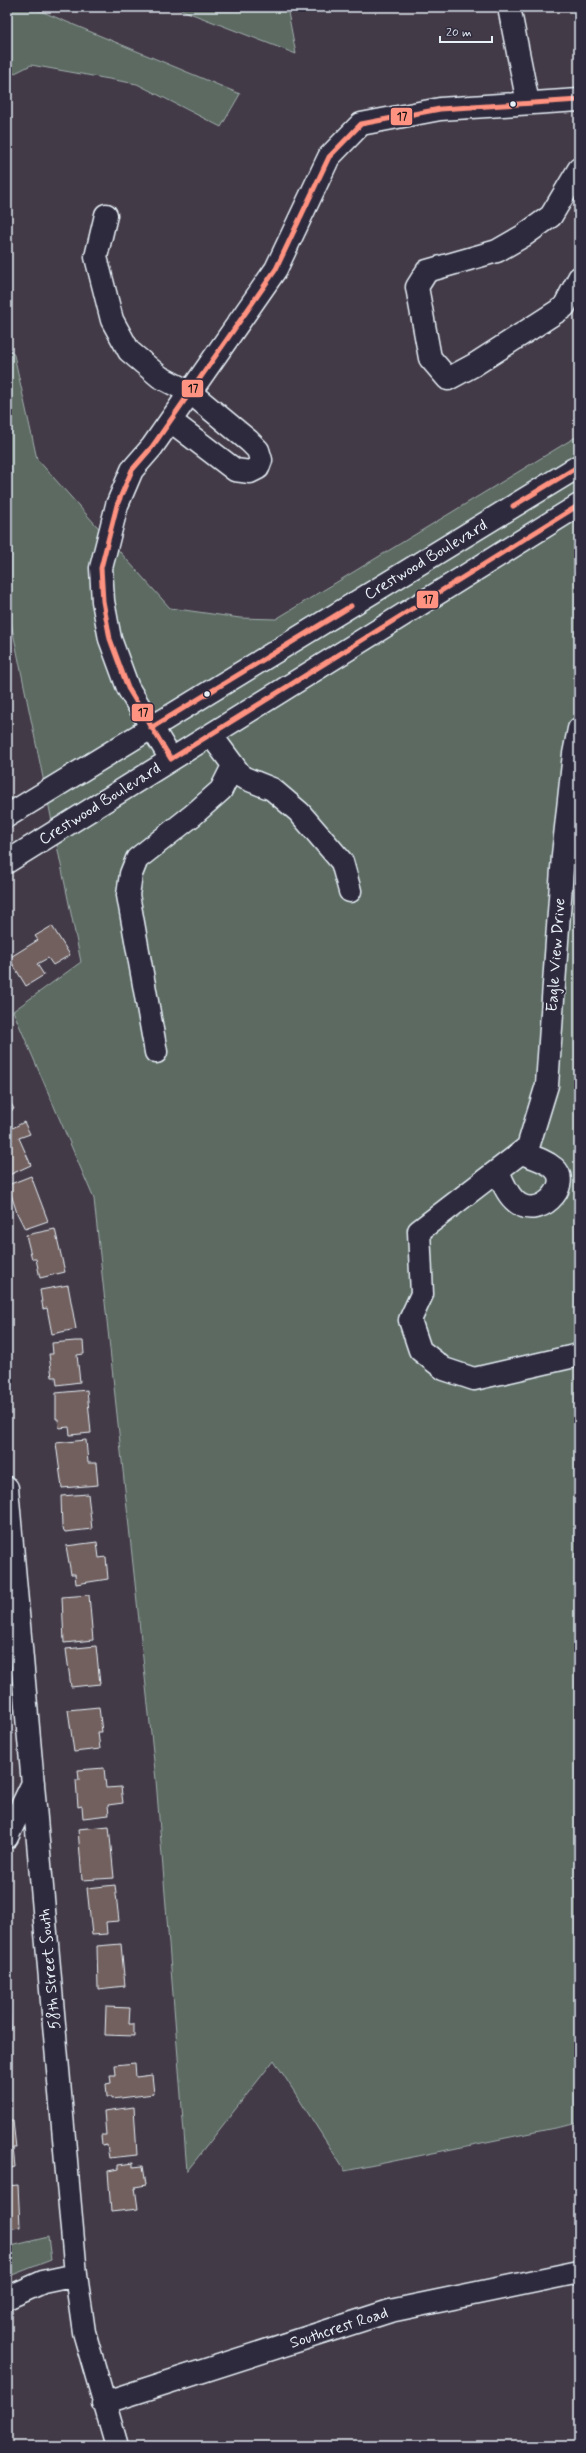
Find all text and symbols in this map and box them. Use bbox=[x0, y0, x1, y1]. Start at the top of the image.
scale bar bbox=[440, 18, 492, 44]
text: 20 m bbox=[446, 25, 472, 41]
unlabelled marker bbox=[508, 99, 518, 109]
line badge: 17 bbox=[390, 107, 413, 126]
text: 17 bbox=[397, 110, 408, 124]
line badge: 17 bbox=[181, 379, 204, 398]
text: 17 bbox=[188, 382, 199, 396]
street label: Crestwood Boulevard bbox=[361, 515, 491, 605]
line badge: 17 bbox=[416, 590, 439, 609]
text: 17 bbox=[423, 593, 434, 607]
unlabelled marker bbox=[202, 689, 212, 699]
line badge: 17 bbox=[131, 703, 154, 722]
text: 17 bbox=[138, 706, 149, 720]
street label: Crestwood Boulevard bbox=[35, 758, 165, 850]
street label: Eagle View Drive bbox=[542, 897, 570, 1013]
street label: 58th Street South bbox=[34, 1908, 66, 2030]
street label: Southcrest Road bbox=[287, 2302, 391, 2354]

